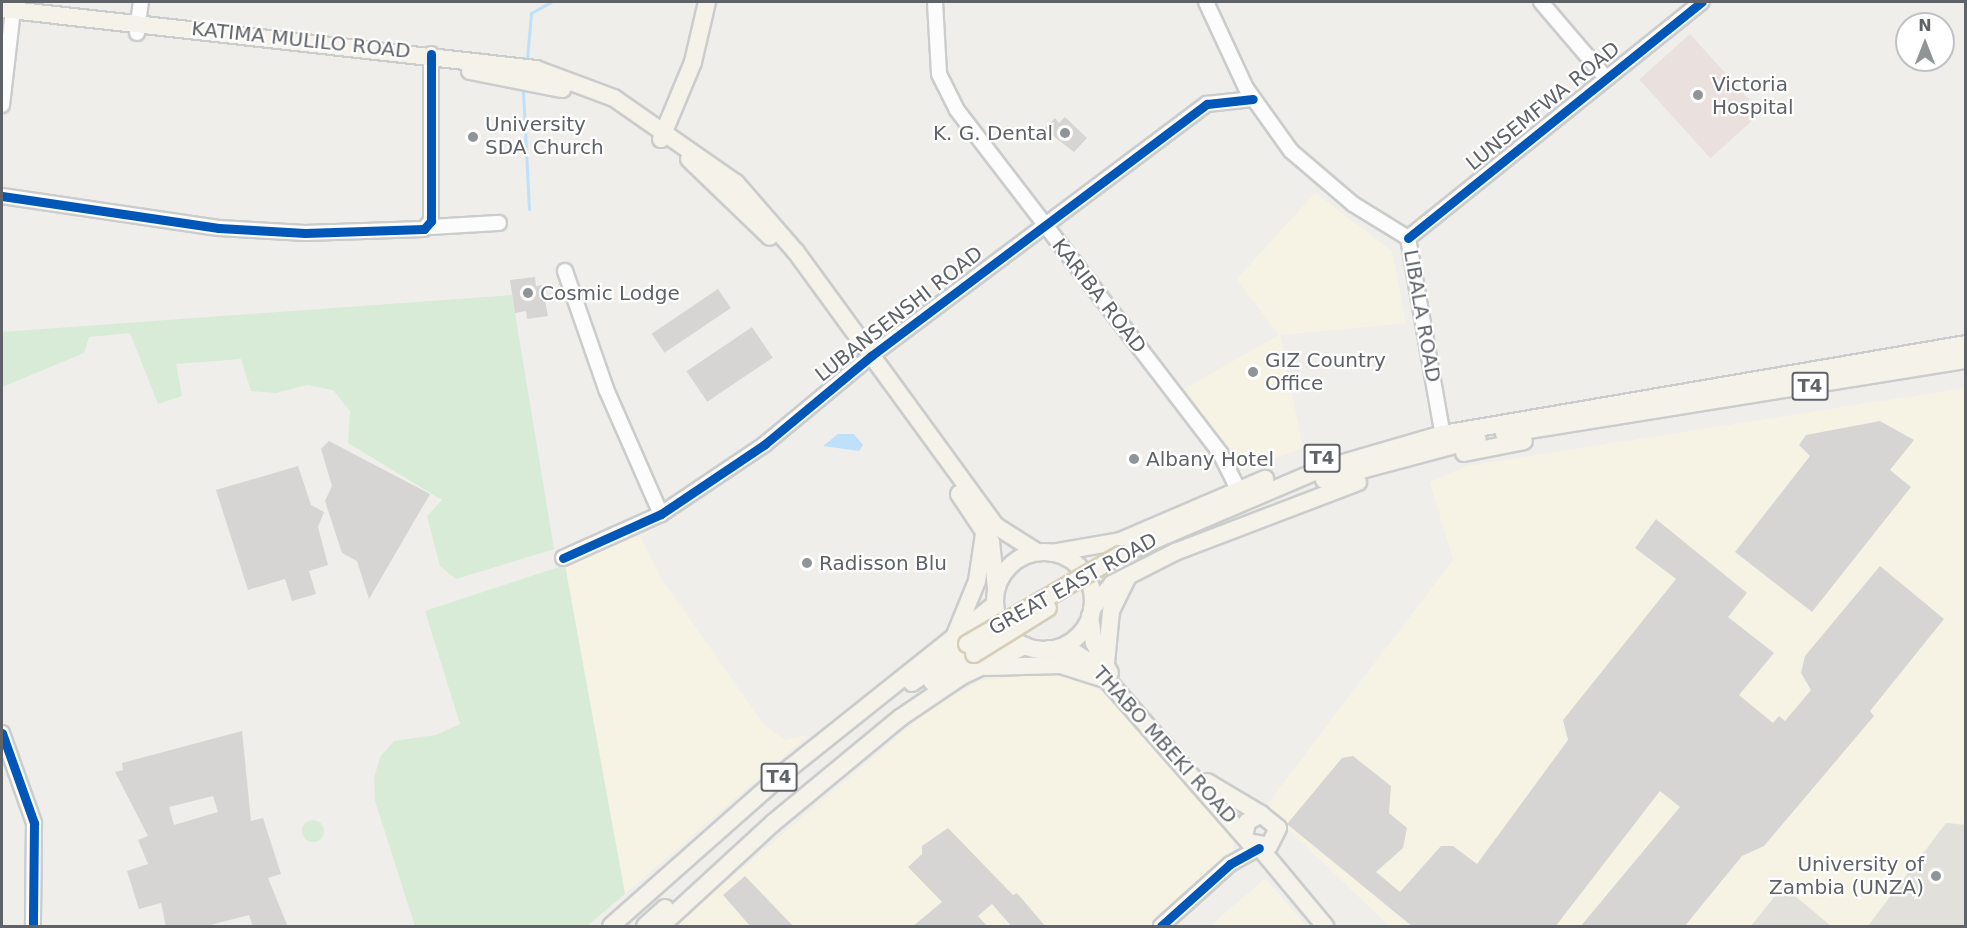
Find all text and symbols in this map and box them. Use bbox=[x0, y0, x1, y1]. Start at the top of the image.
north arrow bbox=[1895, 12, 1955, 72]
text: N bbox=[1918, 16, 1932, 35]
street label: KATIMA MULILO ROAD bbox=[190, 17, 412, 63]
street label: LUNSEMFWA ROAD bbox=[1461, 37, 1625, 175]
place label: Victoria Hospital bbox=[1712, 72, 1794, 119]
marker: Victoria Hospital bbox=[1689, 86, 1707, 104]
place label: University SDA Church bbox=[485, 113, 604, 160]
place label: K. G. Dental bbox=[933, 121, 1053, 145]
marker: K. G. Dental bbox=[1058, 126, 1072, 140]
marker: University SDA Church bbox=[466, 130, 480, 144]
street label: KARIBA ROAD bbox=[1047, 234, 1151, 358]
street label: LUBANSENSHI ROAD bbox=[811, 241, 987, 387]
street label: LIBALA ROAD bbox=[1399, 248, 1445, 384]
place label: Cosmic Lodge bbox=[540, 281, 680, 305]
marker: Cosmic Lodge bbox=[521, 286, 535, 300]
place label: GIZ Country Office bbox=[1265, 348, 1386, 395]
marker: GIZ Country Office bbox=[1246, 365, 1260, 379]
road number: T4 bbox=[1790, 371, 1830, 401]
road number: T4 bbox=[1302, 443, 1342, 473]
place label: Albany Hotel bbox=[1146, 447, 1274, 471]
marker: Albany Hotel bbox=[1127, 452, 1141, 466]
street label: GREAT EAST ROAD bbox=[985, 528, 1161, 640]
place label: Radisson Blu bbox=[819, 551, 947, 575]
marker: Radisson Blu bbox=[800, 556, 814, 570]
street label: THABO MBEKI ROAD bbox=[1088, 661, 1242, 829]
road number: T4 bbox=[760, 762, 798, 792]
place label: University of Zambia (UNZA) bbox=[1769, 852, 1924, 899]
marker: University of Zambia (UNZA) bbox=[1929, 869, 1943, 883]

